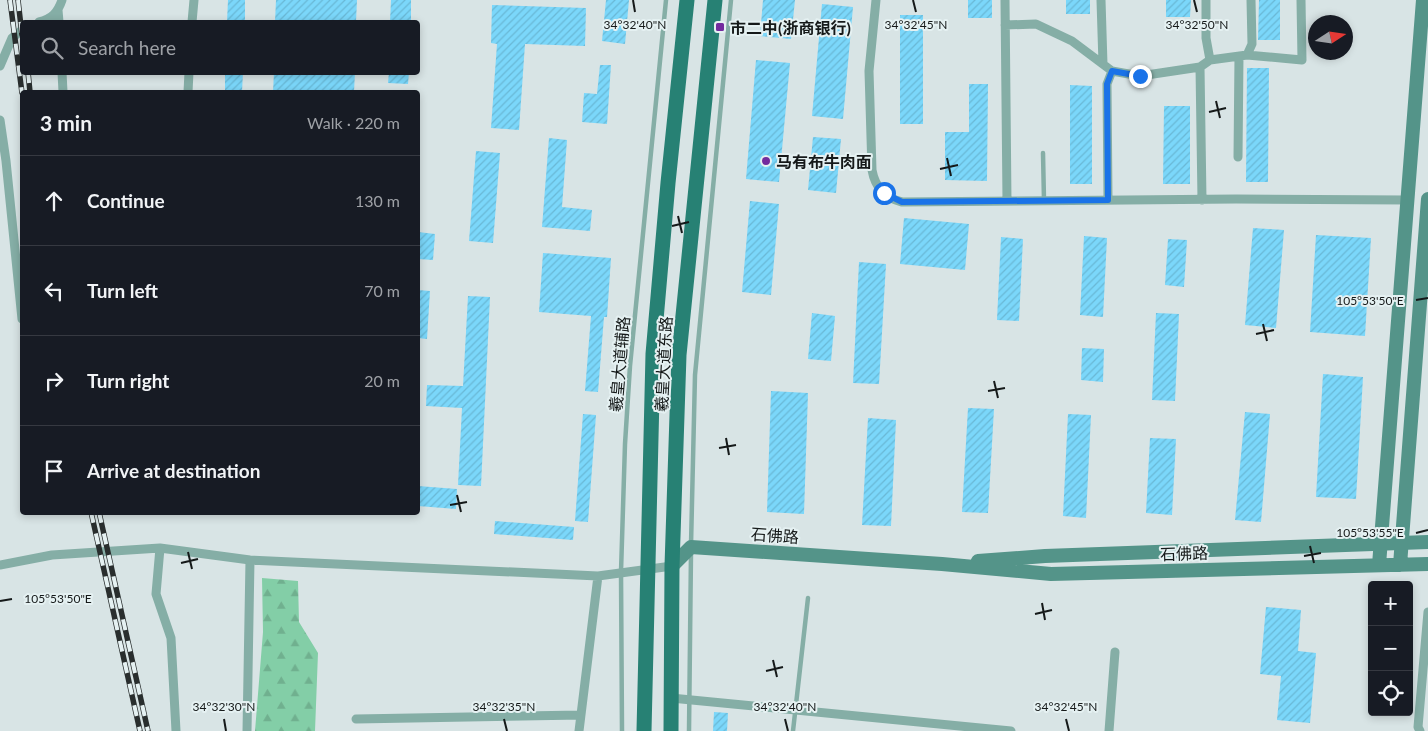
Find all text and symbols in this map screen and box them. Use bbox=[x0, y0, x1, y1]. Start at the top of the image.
north arrow bbox=[1308, 15, 1353, 60]
text: 34°32'40"N bbox=[604, 17, 666, 32]
text: 34°32'45"N bbox=[885, 17, 947, 32]
text: 34°32'50"N bbox=[1166, 17, 1228, 32]
place label: 市二中(浙商银行) bbox=[730, 18, 851, 37]
search box bbox=[20, 20, 420, 75]
marker: 市二中(浙商银行) bbox=[714, 21, 726, 33]
icon: search bbox=[38, 34, 66, 62]
text: Search here bbox=[78, 36, 176, 59]
route end bbox=[1129, 65, 1152, 88]
text: 3 min bbox=[40, 110, 92, 135]
text: Walk · 220 m bbox=[307, 113, 400, 132]
place label: 马有布牛肉面 bbox=[776, 152, 872, 171]
marker: 马有布牛肉面 bbox=[760, 155, 772, 167]
route start bbox=[873, 182, 896, 205]
icon: ahead bbox=[40, 187, 68, 215]
text: Continue bbox=[87, 189, 165, 212]
text: 130 m bbox=[355, 191, 400, 210]
icon: left bbox=[40, 277, 68, 305]
text: Turn left bbox=[87, 279, 158, 302]
text: 70 m bbox=[364, 281, 400, 300]
text: 105°53'50"E bbox=[1336, 293, 1404, 308]
street label: 羲皇大道辅路 bbox=[605, 315, 633, 413]
street label: 羲皇大道东路 bbox=[651, 316, 675, 412]
icon: right bbox=[40, 367, 68, 395]
text: Turn right bbox=[87, 369, 169, 392]
text: 20 m bbox=[364, 371, 400, 390]
icon: arrive bbox=[40, 457, 68, 485]
text: Arrive at destination bbox=[87, 459, 260, 482]
street label: 石佛路 bbox=[750, 524, 800, 546]
text: 105°53'55"E bbox=[1336, 525, 1404, 540]
street label: 石佛路 bbox=[1160, 543, 1208, 563]
map controls bbox=[1368, 581, 1413, 716]
button: + bbox=[1368, 581, 1413, 626]
text: 105°53'50"E bbox=[24, 591, 92, 606]
button: − bbox=[1368, 626, 1413, 671]
button: locate bbox=[1368, 671, 1413, 716]
text: 34°32'30"N bbox=[193, 699, 255, 714]
text: 34°32'35"N bbox=[473, 699, 535, 714]
text: 34°32'40"N bbox=[754, 699, 816, 714]
text: 34°32'45"N bbox=[1035, 699, 1097, 714]

